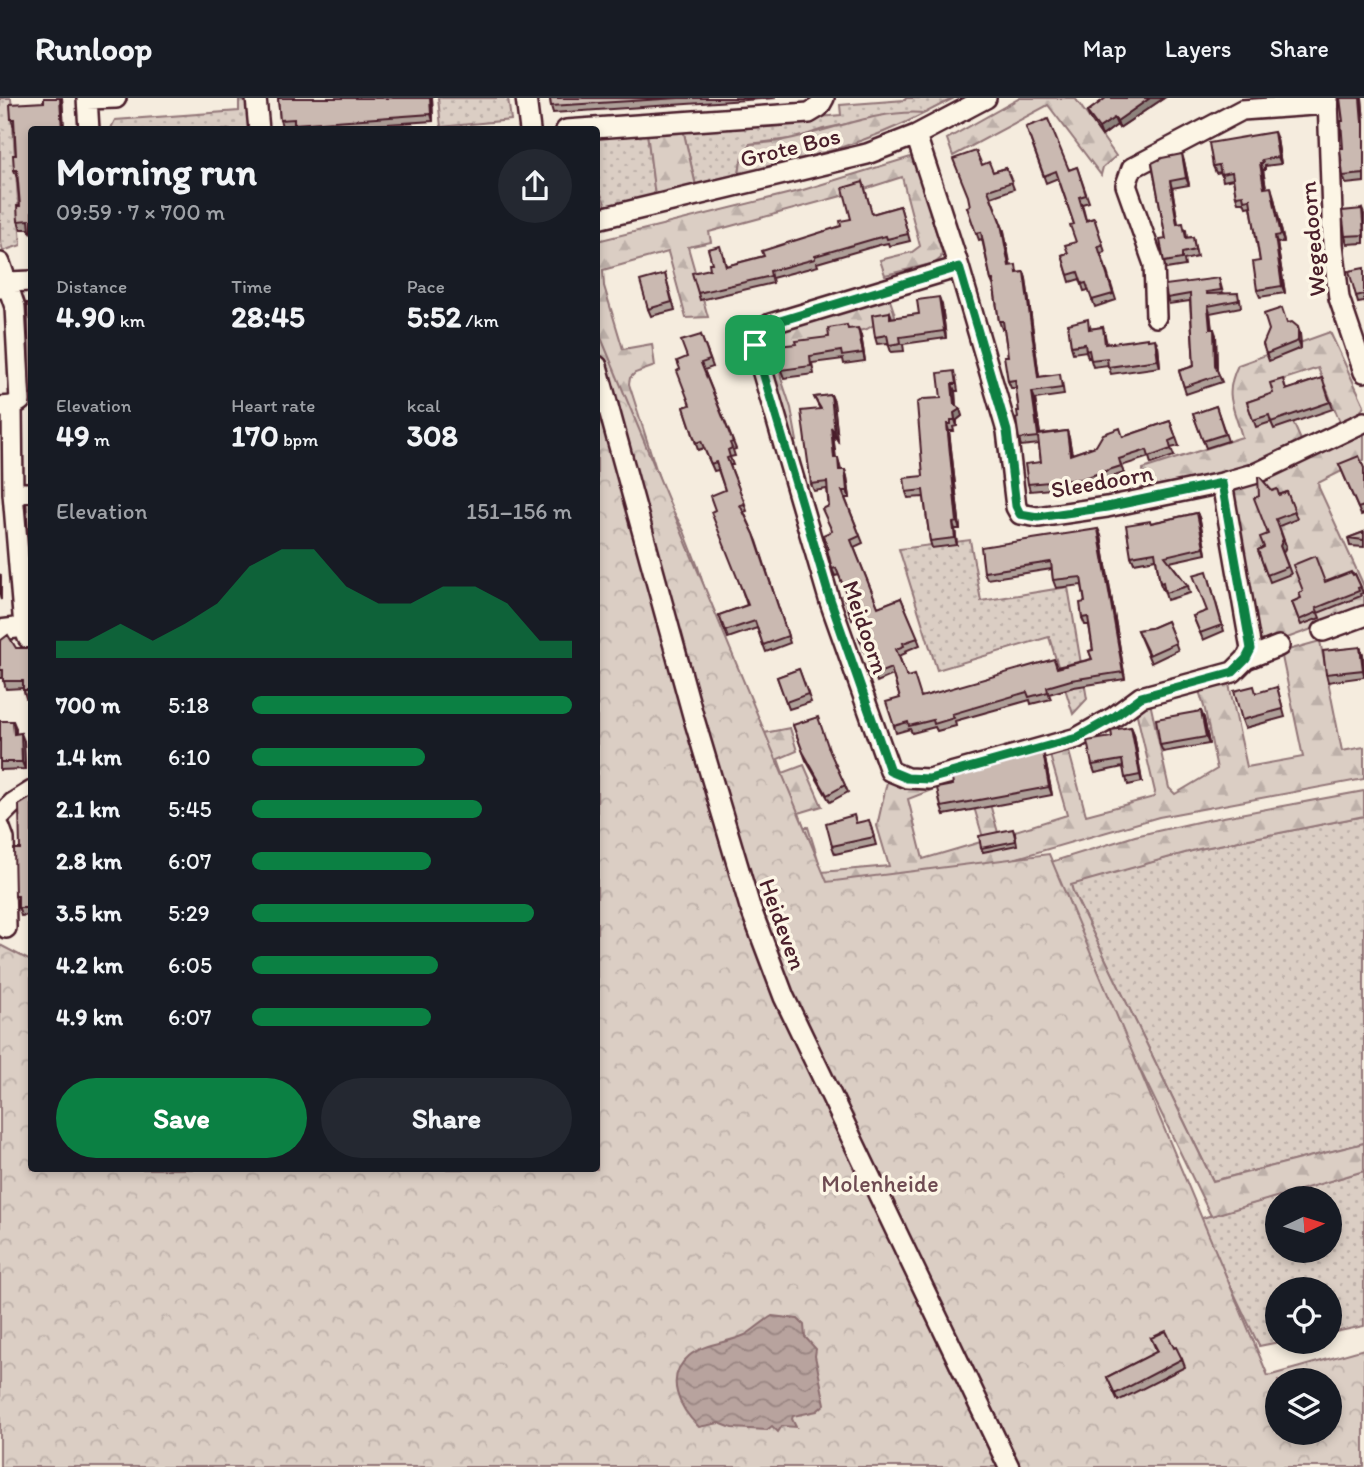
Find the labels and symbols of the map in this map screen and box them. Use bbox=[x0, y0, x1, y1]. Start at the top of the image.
street label: Grote Bos bbox=[737, 121, 843, 173]
street label: Wegedoorn bbox=[1292, 180, 1331, 298]
pin bbox=[725, 315, 785, 375]
street label: Sleedoorn bbox=[1048, 458, 1156, 504]
street label: Meidoorn bbox=[837, 576, 896, 678]
street label: Heideven bbox=[753, 874, 813, 974]
park label: Molenheide bbox=[821, 1169, 939, 1198]
north arrow bbox=[1265, 1186, 1342, 1264]

